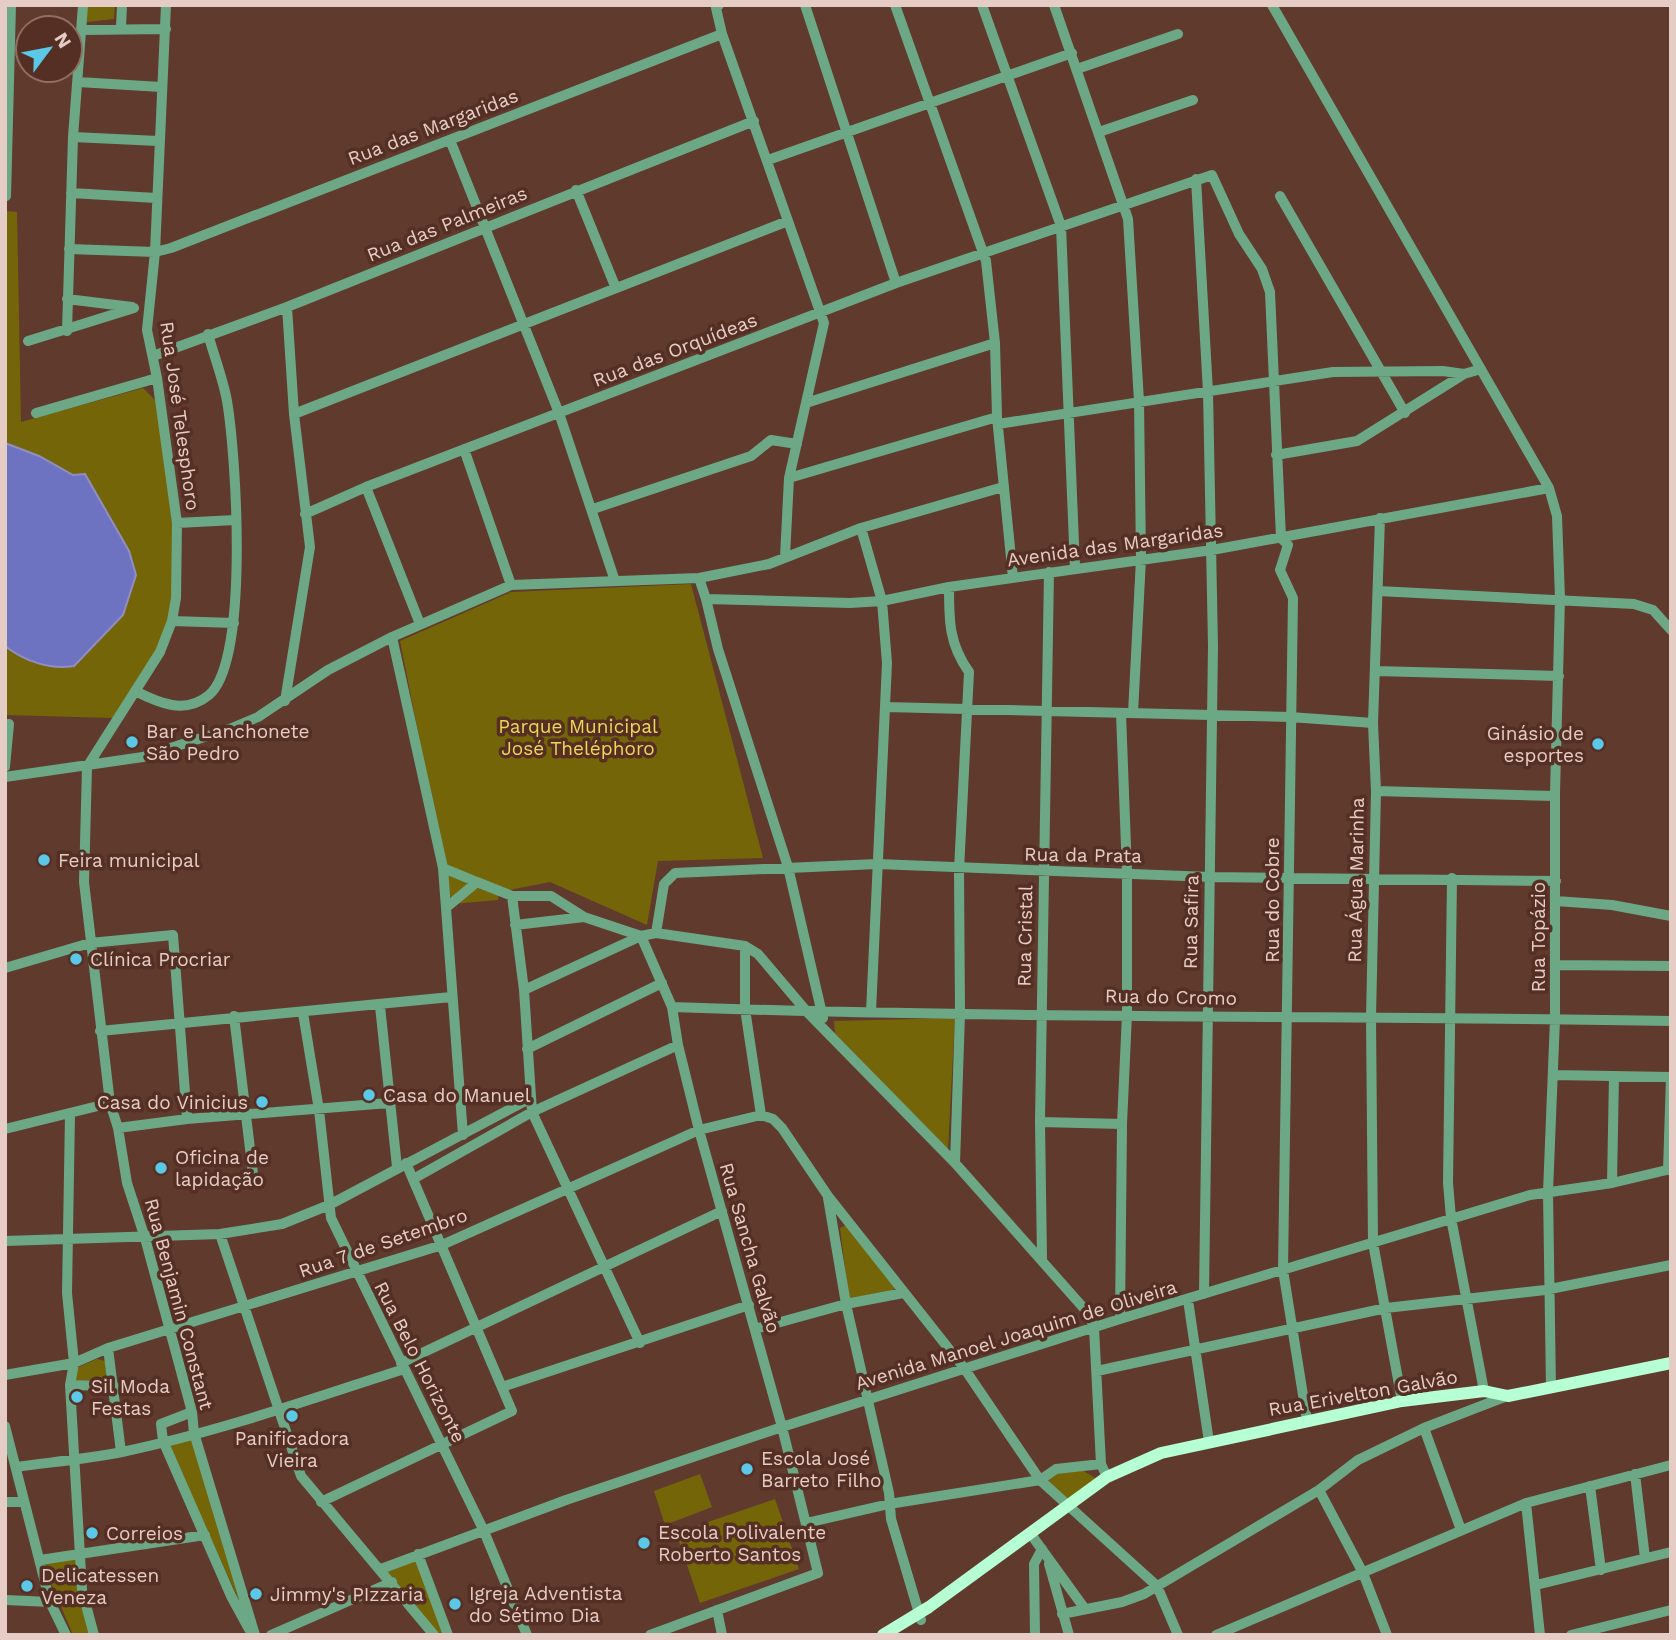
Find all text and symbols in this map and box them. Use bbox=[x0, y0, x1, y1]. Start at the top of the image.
north arrow bbox=[14, 14, 84, 84]
text: N bbox=[50, 28, 76, 52]
street label: Rua das Margaridas bbox=[345, 84, 521, 170]
street label: Rua das Palmeiras bbox=[364, 181, 530, 267]
street label: Rua das Orquídeas bbox=[590, 308, 760, 392]
street label: Rua José Telesphoro bbox=[155, 320, 205, 512]
street label: Avenida das Margaridas bbox=[1005, 518, 1225, 572]
park label: Parque Municipal José Theléphoro bbox=[498, 715, 658, 760]
place label: Bar e Lanchonete São Pedro bbox=[146, 720, 309, 765]
place label: Ginásio de esportes bbox=[1487, 722, 1584, 767]
marker: Bar e Lanchonete São Pedro bbox=[124, 734, 140, 750]
marker: Ginásio de esportes bbox=[1590, 736, 1606, 752]
street label: Rua Água Marinha bbox=[1343, 797, 1369, 963]
street label: Rua do Cobre bbox=[1261, 837, 1284, 963]
street label: Rua da Prata bbox=[1024, 842, 1142, 868]
place label: Feira municipal bbox=[58, 849, 200, 872]
marker: Feira municipal bbox=[36, 852, 52, 868]
street label: Rua Safira bbox=[1179, 874, 1203, 969]
street label: Rua Topázio bbox=[1527, 882, 1550, 992]
street label: Rua Cristal bbox=[1013, 885, 1037, 987]
place label: Clínica Procriar bbox=[90, 948, 231, 971]
marker: Clínica Procriar bbox=[68, 951, 84, 967]
street label: Rua do Cromo bbox=[1105, 984, 1237, 1010]
place label: Casa do Manuel bbox=[383, 1084, 531, 1107]
marker: Casa do Manuel bbox=[361, 1087, 377, 1103]
place label: Casa do Vinicius bbox=[97, 1091, 248, 1114]
marker: Casa do Vinicius bbox=[254, 1094, 270, 1110]
place label: Oficina de lapidação bbox=[175, 1146, 269, 1191]
marker: Oficina de lapidação bbox=[153, 1160, 169, 1176]
street label: Rua Sancha Galvão bbox=[715, 1160, 785, 1336]
street label: Rua Benjamin Constant bbox=[140, 1196, 218, 1412]
street label: Rua 7 de Setembro bbox=[296, 1203, 470, 1283]
street label: Avenida Manoel Joaquim de Oliveira bbox=[852, 1275, 1180, 1395]
street label: Rua Belo Horizonte bbox=[369, 1277, 471, 1447]
street label: Rua Erivelton Galvão bbox=[1267, 1365, 1459, 1421]
place label: Sil Moda Festas bbox=[91, 1375, 170, 1420]
marker: Sil Moda Festas bbox=[69, 1389, 85, 1405]
marker: Panificadora Vieira bbox=[284, 1408, 300, 1424]
place label: Panificadora Vieira bbox=[235, 1427, 350, 1472]
place label: Escola José Barreto Filho bbox=[761, 1447, 882, 1492]
marker: Escola José Barreto Filho bbox=[739, 1461, 755, 1477]
place label: Escola Polivalente Roberto Santos bbox=[658, 1521, 826, 1566]
place label: Correios bbox=[106, 1522, 183, 1545]
marker: Correios bbox=[84, 1525, 100, 1541]
marker: Escola Polivalente Roberto Santos bbox=[636, 1535, 652, 1551]
place label: Delicatessen Veneza bbox=[41, 1564, 159, 1609]
marker: Delicatessen Veneza bbox=[19, 1578, 35, 1594]
place label: Igreja Adventista do Sétimo Dia bbox=[469, 1582, 623, 1627]
place label: Jimmy's PIzzaria bbox=[270, 1583, 424, 1606]
marker: Jimmy's PIzzaria bbox=[248, 1586, 264, 1602]
marker: Igreja Adventista do Sétimo Dia bbox=[447, 1596, 463, 1612]

